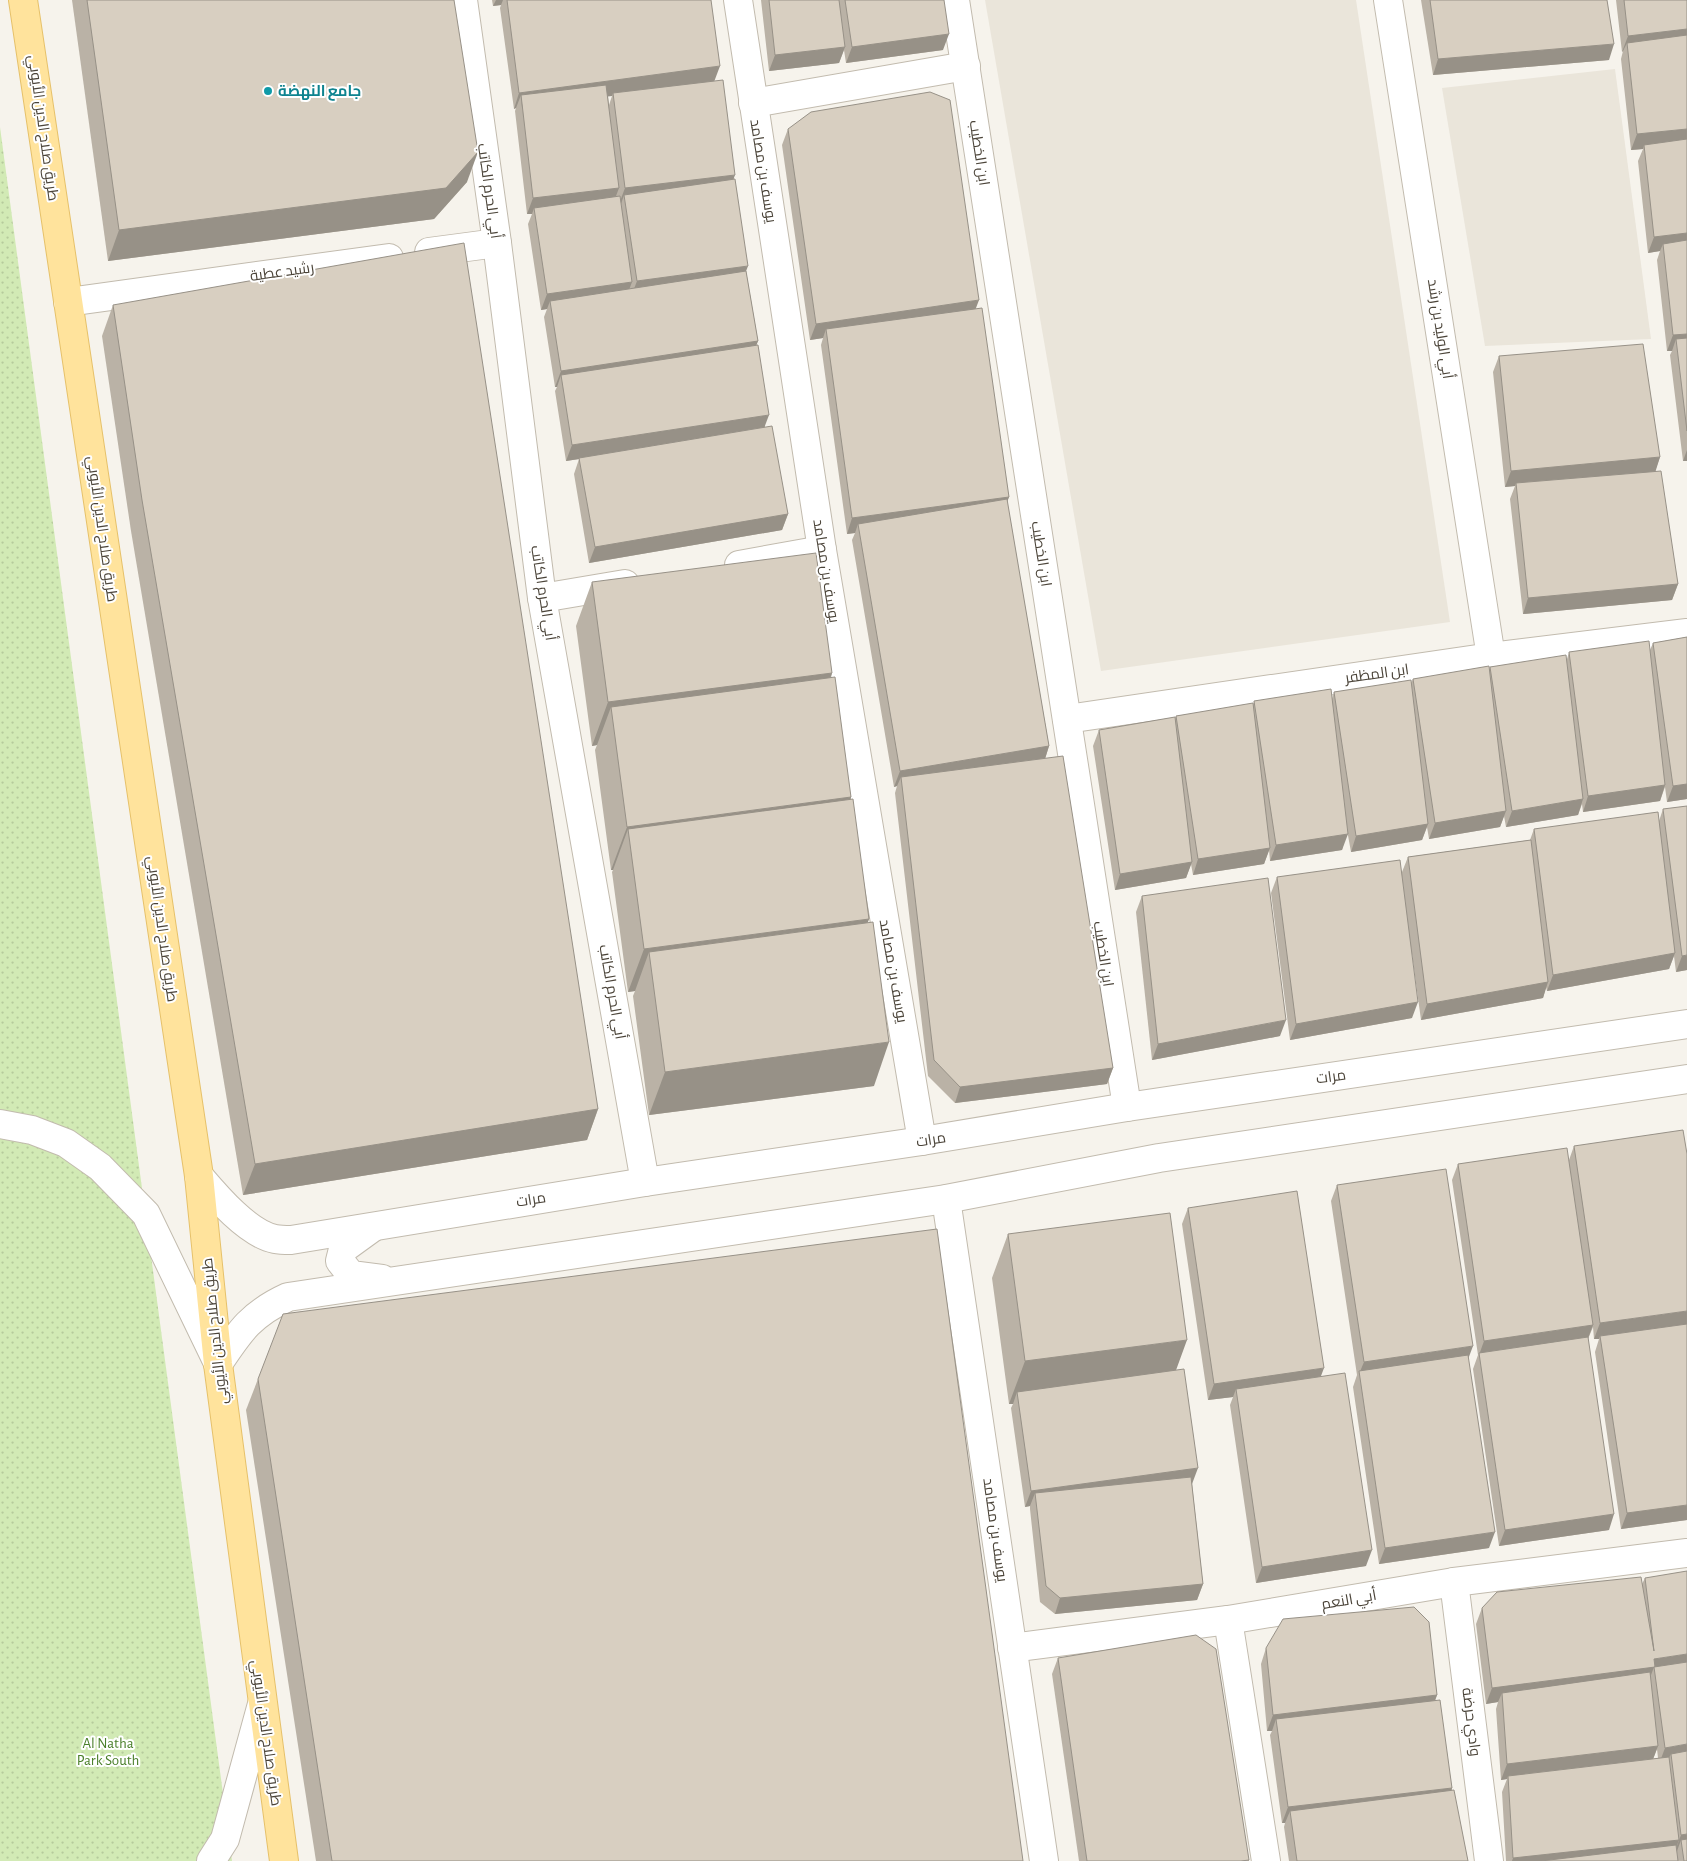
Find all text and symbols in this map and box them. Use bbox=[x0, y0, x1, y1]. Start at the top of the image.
street label: طريق صلاح الدين الأيوبي bbox=[21, 54, 61, 202]
place label: جامع النهضة bbox=[278, 84, 361, 101]
marker: جامع النهضة bbox=[262, 85, 274, 97]
street label: يوسف بن مصامد bbox=[745, 118, 779, 224]
street label: ابن الخطيب bbox=[964, 119, 992, 187]
street label: أبي الحرم الكاتب bbox=[471, 142, 506, 240]
street label: رشيد عطية bbox=[249, 259, 315, 285]
street label: أبي الوليد بن رشد bbox=[1421, 277, 1458, 381]
street label: طريق صلاح الدين الأيوبي bbox=[80, 455, 120, 603]
street label: يوسف بن مصامد bbox=[808, 518, 842, 624]
street label: ابن الخطيب bbox=[1026, 520, 1054, 588]
street label: أبي الحرم الكاتب bbox=[524, 544, 561, 642]
street label: ابن المظفر bbox=[1343, 662, 1410, 688]
street label: طريق صلاح الدين الأيوبي bbox=[140, 855, 180, 1003]
street label: يوسف بن مصامد bbox=[875, 918, 909, 1024]
street label: ابن الخطيب bbox=[1088, 920, 1116, 988]
street label: أبي الحرم الكاتب bbox=[592, 943, 631, 1041]
street label: مرات bbox=[1315, 1067, 1347, 1088]
street label: مرات bbox=[915, 1130, 947, 1151]
street label: مرات bbox=[515, 1190, 547, 1211]
street label: طريق صلاح الدين الأيوبي bbox=[200, 1257, 234, 1405]
street label: يوسف بن مصامد bbox=[978, 1477, 1010, 1583]
street label: أبي النعم bbox=[1320, 1585, 1378, 1616]
street label: طريق صلاح الدين الأيوبي bbox=[244, 1659, 284, 1807]
street label: وادي حرضة bbox=[1455, 1687, 1483, 1758]
park label: Al Natha Park South bbox=[77, 1736, 139, 1768]

